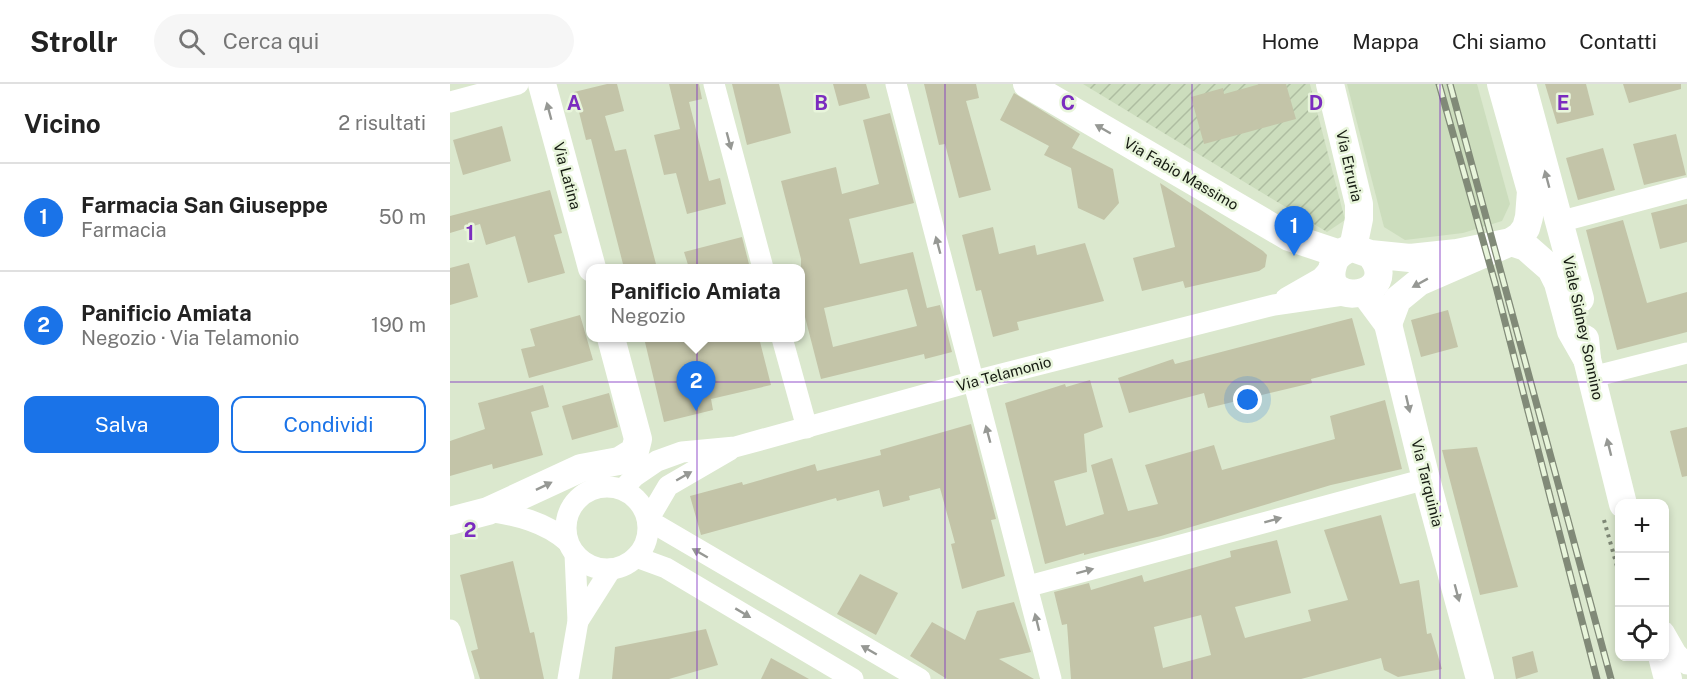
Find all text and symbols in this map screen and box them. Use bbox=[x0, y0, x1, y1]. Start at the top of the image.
search box bbox=[154, 14, 574, 68]
text: Strollr bbox=[30, 25, 118, 58]
icon: search bbox=[175, 25, 208, 58]
text: Cerca qui bbox=[223, 28, 319, 54]
text: Home bbox=[1261, 29, 1319, 54]
text: Mappa bbox=[1352, 29, 1419, 54]
text: Chi siamo bbox=[1452, 29, 1546, 54]
text: Contatti bbox=[1579, 29, 1657, 54]
text: A bbox=[567, 91, 581, 115]
text: B bbox=[814, 91, 828, 115]
text: C bbox=[1061, 91, 1075, 115]
text: D bbox=[1309, 91, 1323, 115]
text: E bbox=[1557, 91, 1569, 115]
one-way arrow bbox=[544, 102, 553, 120]
text: Vicino bbox=[24, 108, 101, 139]
text: 2 risultati bbox=[338, 111, 426, 135]
one-way arrow bbox=[1095, 123, 1111, 134]
street label: Via Etruria bbox=[1333, 128, 1366, 203]
one-way arrow bbox=[724, 132, 734, 150]
street label: Via Fabio Massimo bbox=[1121, 134, 1242, 213]
street label: Via Latina bbox=[550, 140, 585, 211]
one-way arrow bbox=[1542, 170, 1552, 188]
text: Farmacia San Giuseppe bbox=[81, 192, 328, 218]
text: 1 bbox=[39, 205, 48, 229]
text: 50 m bbox=[379, 205, 426, 229]
pin: 1 bbox=[1274, 206, 1314, 256]
text: Farmacia bbox=[81, 218, 167, 242]
text: 1 bbox=[466, 221, 474, 245]
one-way arrow bbox=[933, 236, 943, 254]
street label: Viale Sidney Sonnino bbox=[1560, 254, 1607, 401]
popup bbox=[586, 264, 805, 342]
text: Panificio Amiata bbox=[610, 278, 781, 304]
one-way arrow bbox=[1411, 278, 1428, 288]
text: Panificio Amiata bbox=[81, 300, 252, 326]
text: Negozio bbox=[610, 304, 685, 328]
text: 2 bbox=[37, 313, 50, 337]
text: 190 m bbox=[371, 313, 426, 337]
text: Negozio · Via Telamonio bbox=[81, 326, 299, 350]
street label: Via Telamonio bbox=[955, 353, 1053, 394]
pin: 2 bbox=[676, 362, 716, 411]
your location bbox=[1233, 385, 1262, 414]
one-way arrow bbox=[1403, 395, 1413, 413]
button: Salva bbox=[24, 396, 219, 453]
button: Condividi bbox=[231, 396, 426, 453]
one-way arrow bbox=[982, 424, 992, 443]
street label: Via Tarquinia bbox=[1408, 437, 1447, 529]
one-way arrow bbox=[1604, 438, 1614, 456]
one-way arrow bbox=[676, 471, 692, 482]
one-way arrow bbox=[535, 482, 553, 492]
map controls bbox=[1615, 499, 1669, 661]
button: + bbox=[1615, 499, 1669, 553]
one-way arrow bbox=[1264, 515, 1283, 525]
text: 2 bbox=[464, 518, 476, 542]
one-way arrow bbox=[692, 548, 709, 558]
button: − bbox=[1615, 553, 1669, 607]
one-way arrow bbox=[1076, 566, 1094, 575]
one-way arrow bbox=[1452, 584, 1462, 602]
button: locate bbox=[1615, 607, 1669, 661]
one-way arrow bbox=[735, 608, 751, 619]
one-way arrow bbox=[1032, 613, 1042, 631]
one-way arrow bbox=[861, 645, 878, 655]

